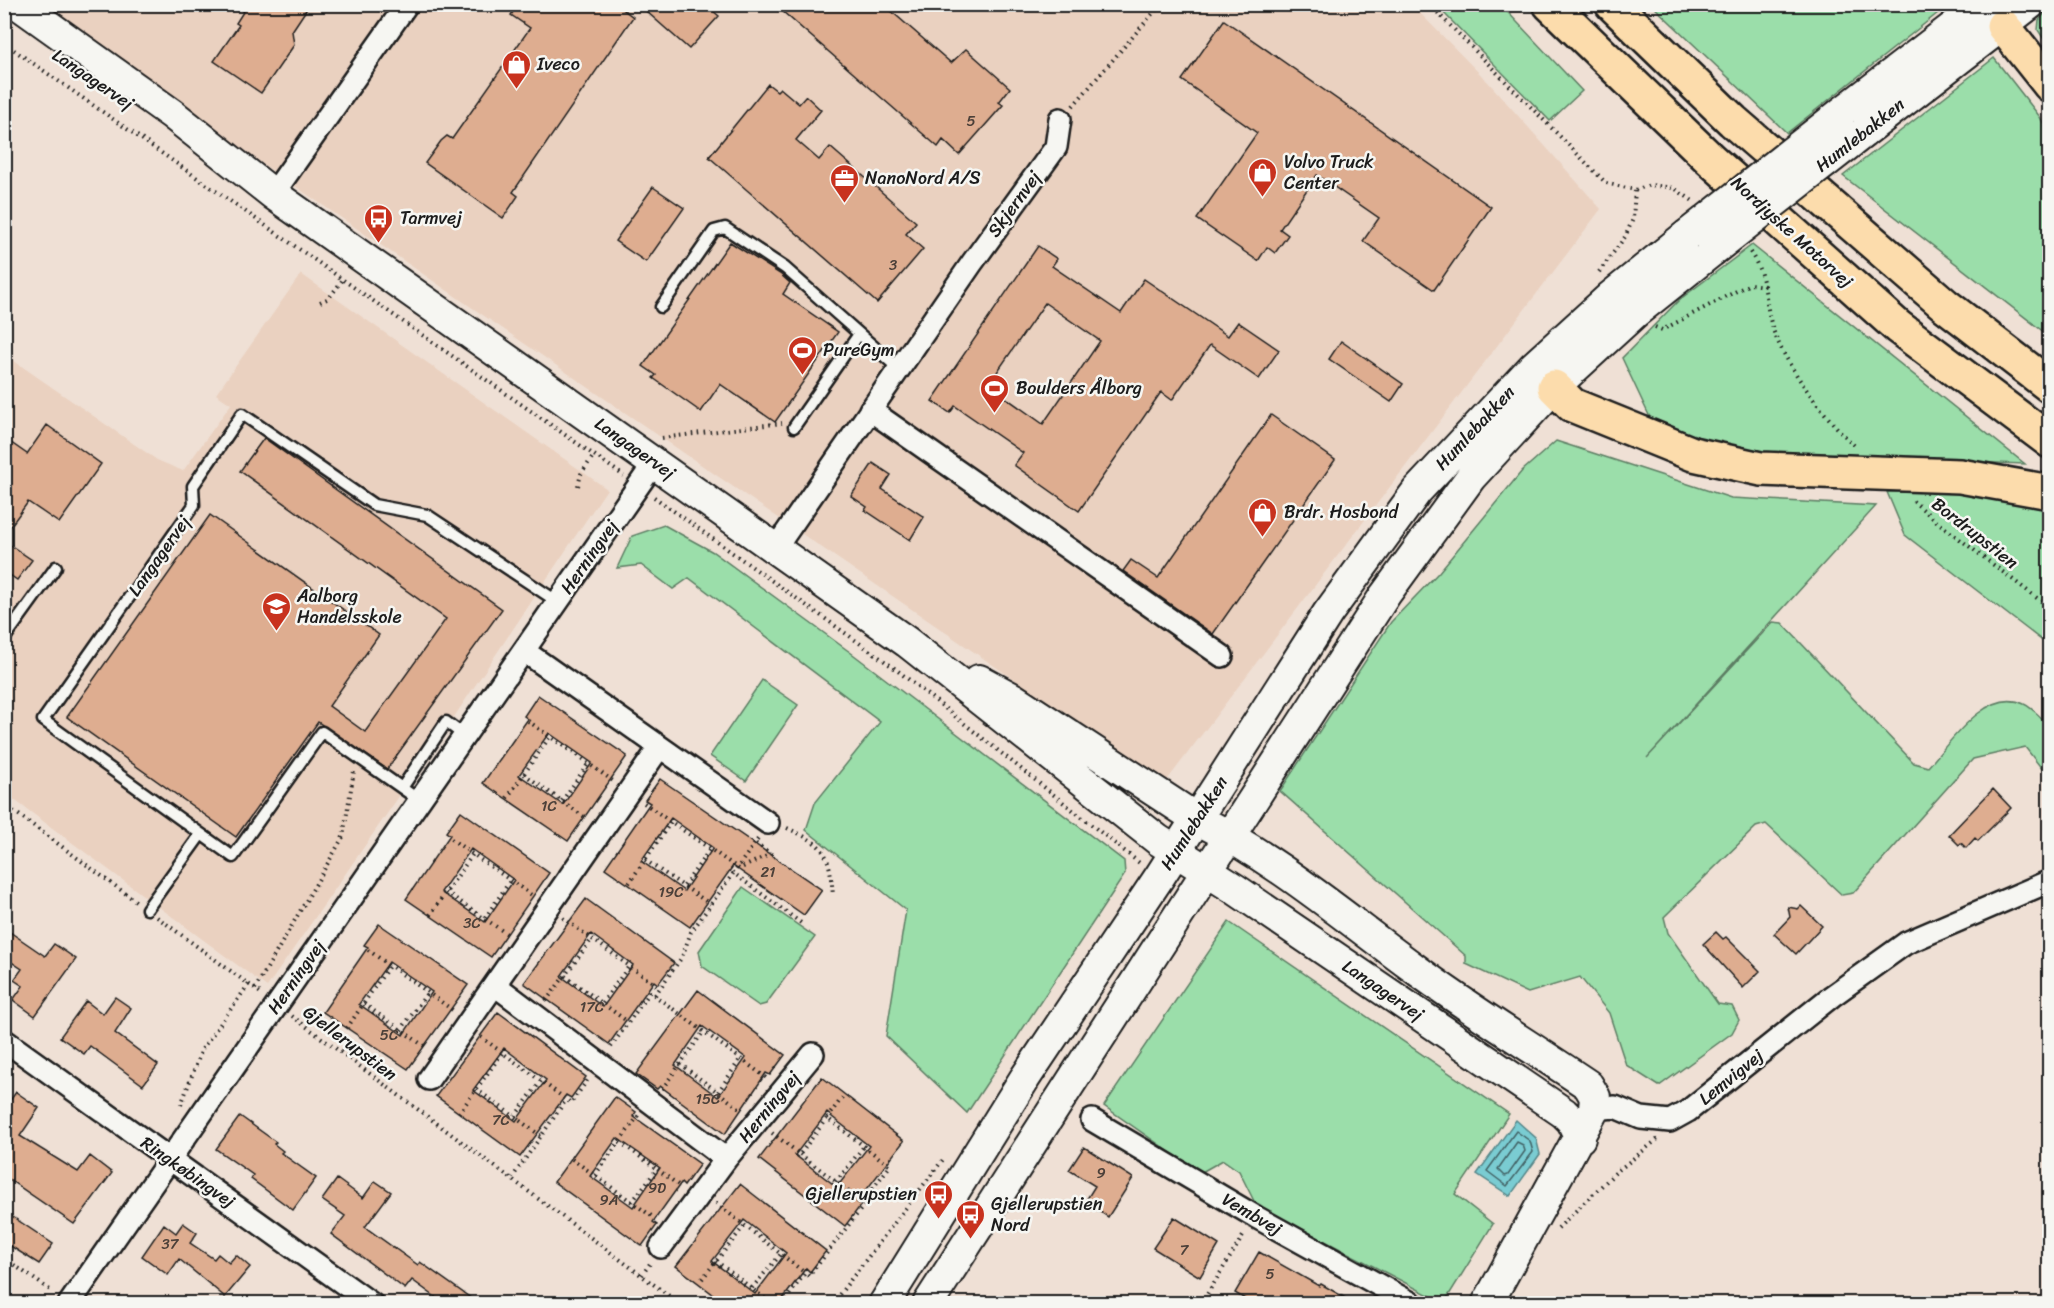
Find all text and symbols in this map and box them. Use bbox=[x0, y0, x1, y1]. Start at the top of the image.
street label: Langagervej bbox=[45, 40, 141, 119]
shop icon: Iveco bbox=[500, 48, 532, 90]
place label: Iveco bbox=[536, 48, 580, 80]
street label: Humlebakken bbox=[1808, 89, 1912, 181]
house number: 5 bbox=[966, 108, 976, 134]
place label: Volvo Truck Center bbox=[1284, 146, 1374, 199]
shop icon: Volvo Truck Center bbox=[1247, 156, 1279, 198]
office icon: NanoNord A/S bbox=[828, 162, 860, 204]
place label: NanoNord A/S bbox=[865, 162, 981, 194]
street label: Skjernvej bbox=[979, 163, 1050, 244]
street label: Nordjyske Motorvej bbox=[1723, 168, 1861, 296]
bus stop icon: Tarmvej bbox=[363, 202, 395, 244]
place label: Tarmvej bbox=[400, 202, 462, 234]
house number: 3 bbox=[889, 252, 897, 278]
sports icon: PureGym bbox=[786, 334, 818, 376]
place label: PureGym bbox=[823, 334, 895, 366]
sports icon: Boulders Ålborg bbox=[979, 372, 1011, 414]
place label: Boulders Ålborg bbox=[1016, 372, 1142, 404]
street label: Humlebakken bbox=[1427, 378, 1523, 478]
street label: Langagervej bbox=[588, 408, 683, 488]
street label: Bordrupstien bbox=[1924, 489, 2026, 578]
shop icon: Brdr. Hosbond bbox=[1247, 496, 1279, 538]
place label: Brdr. Hosbond bbox=[1284, 496, 1399, 528]
street label: Langagervej bbox=[119, 508, 199, 603]
street label: Herningvej bbox=[551, 512, 627, 601]
place label: Aalborg Handelsskole bbox=[296, 580, 402, 633]
school or university icon: Aalborg Handelsskole bbox=[260, 590, 292, 632]
street label: Humlebakken bbox=[1151, 769, 1237, 877]
house number: 1C bbox=[541, 793, 558, 819]
house number: 21 bbox=[760, 859, 776, 885]
house number: 19C bbox=[658, 879, 684, 905]
house number: 3C bbox=[463, 910, 481, 936]
street label: Herningvej bbox=[258, 932, 334, 1021]
street label: Langagervej bbox=[1335, 951, 1431, 1030]
house number: 17C bbox=[580, 994, 605, 1020]
street label: Gjellerupstien bbox=[296, 997, 404, 1090]
house number: 5C bbox=[380, 1022, 399, 1048]
street label: Lemvigvej bbox=[1691, 1040, 1771, 1114]
street label: Herningvej bbox=[730, 1063, 809, 1150]
house number: 15C bbox=[696, 1086, 721, 1112]
house number: 7C bbox=[492, 1107, 511, 1133]
street label: Ringkøbingvej bbox=[134, 1127, 242, 1217]
house number: 9 bbox=[1096, 1160, 1106, 1186]
house number: 9D bbox=[648, 1175, 666, 1201]
place label: Gjellerupstien bbox=[805, 1178, 917, 1210]
bus stop icon: Gjellerupstien bbox=[922, 1178, 954, 1220]
street label: Vembvej bbox=[1216, 1184, 1288, 1244]
house number: 9A bbox=[599, 1187, 619, 1213]
place label: Gjellerupstien Nord bbox=[991, 1188, 1103, 1241]
bus stop icon: Gjellerupstien Nord bbox=[954, 1198, 986, 1240]
house number: 37 bbox=[162, 1231, 180, 1257]
house number: 7 bbox=[1180, 1237, 1190, 1263]
house number: 5 bbox=[1265, 1261, 1275, 1287]

